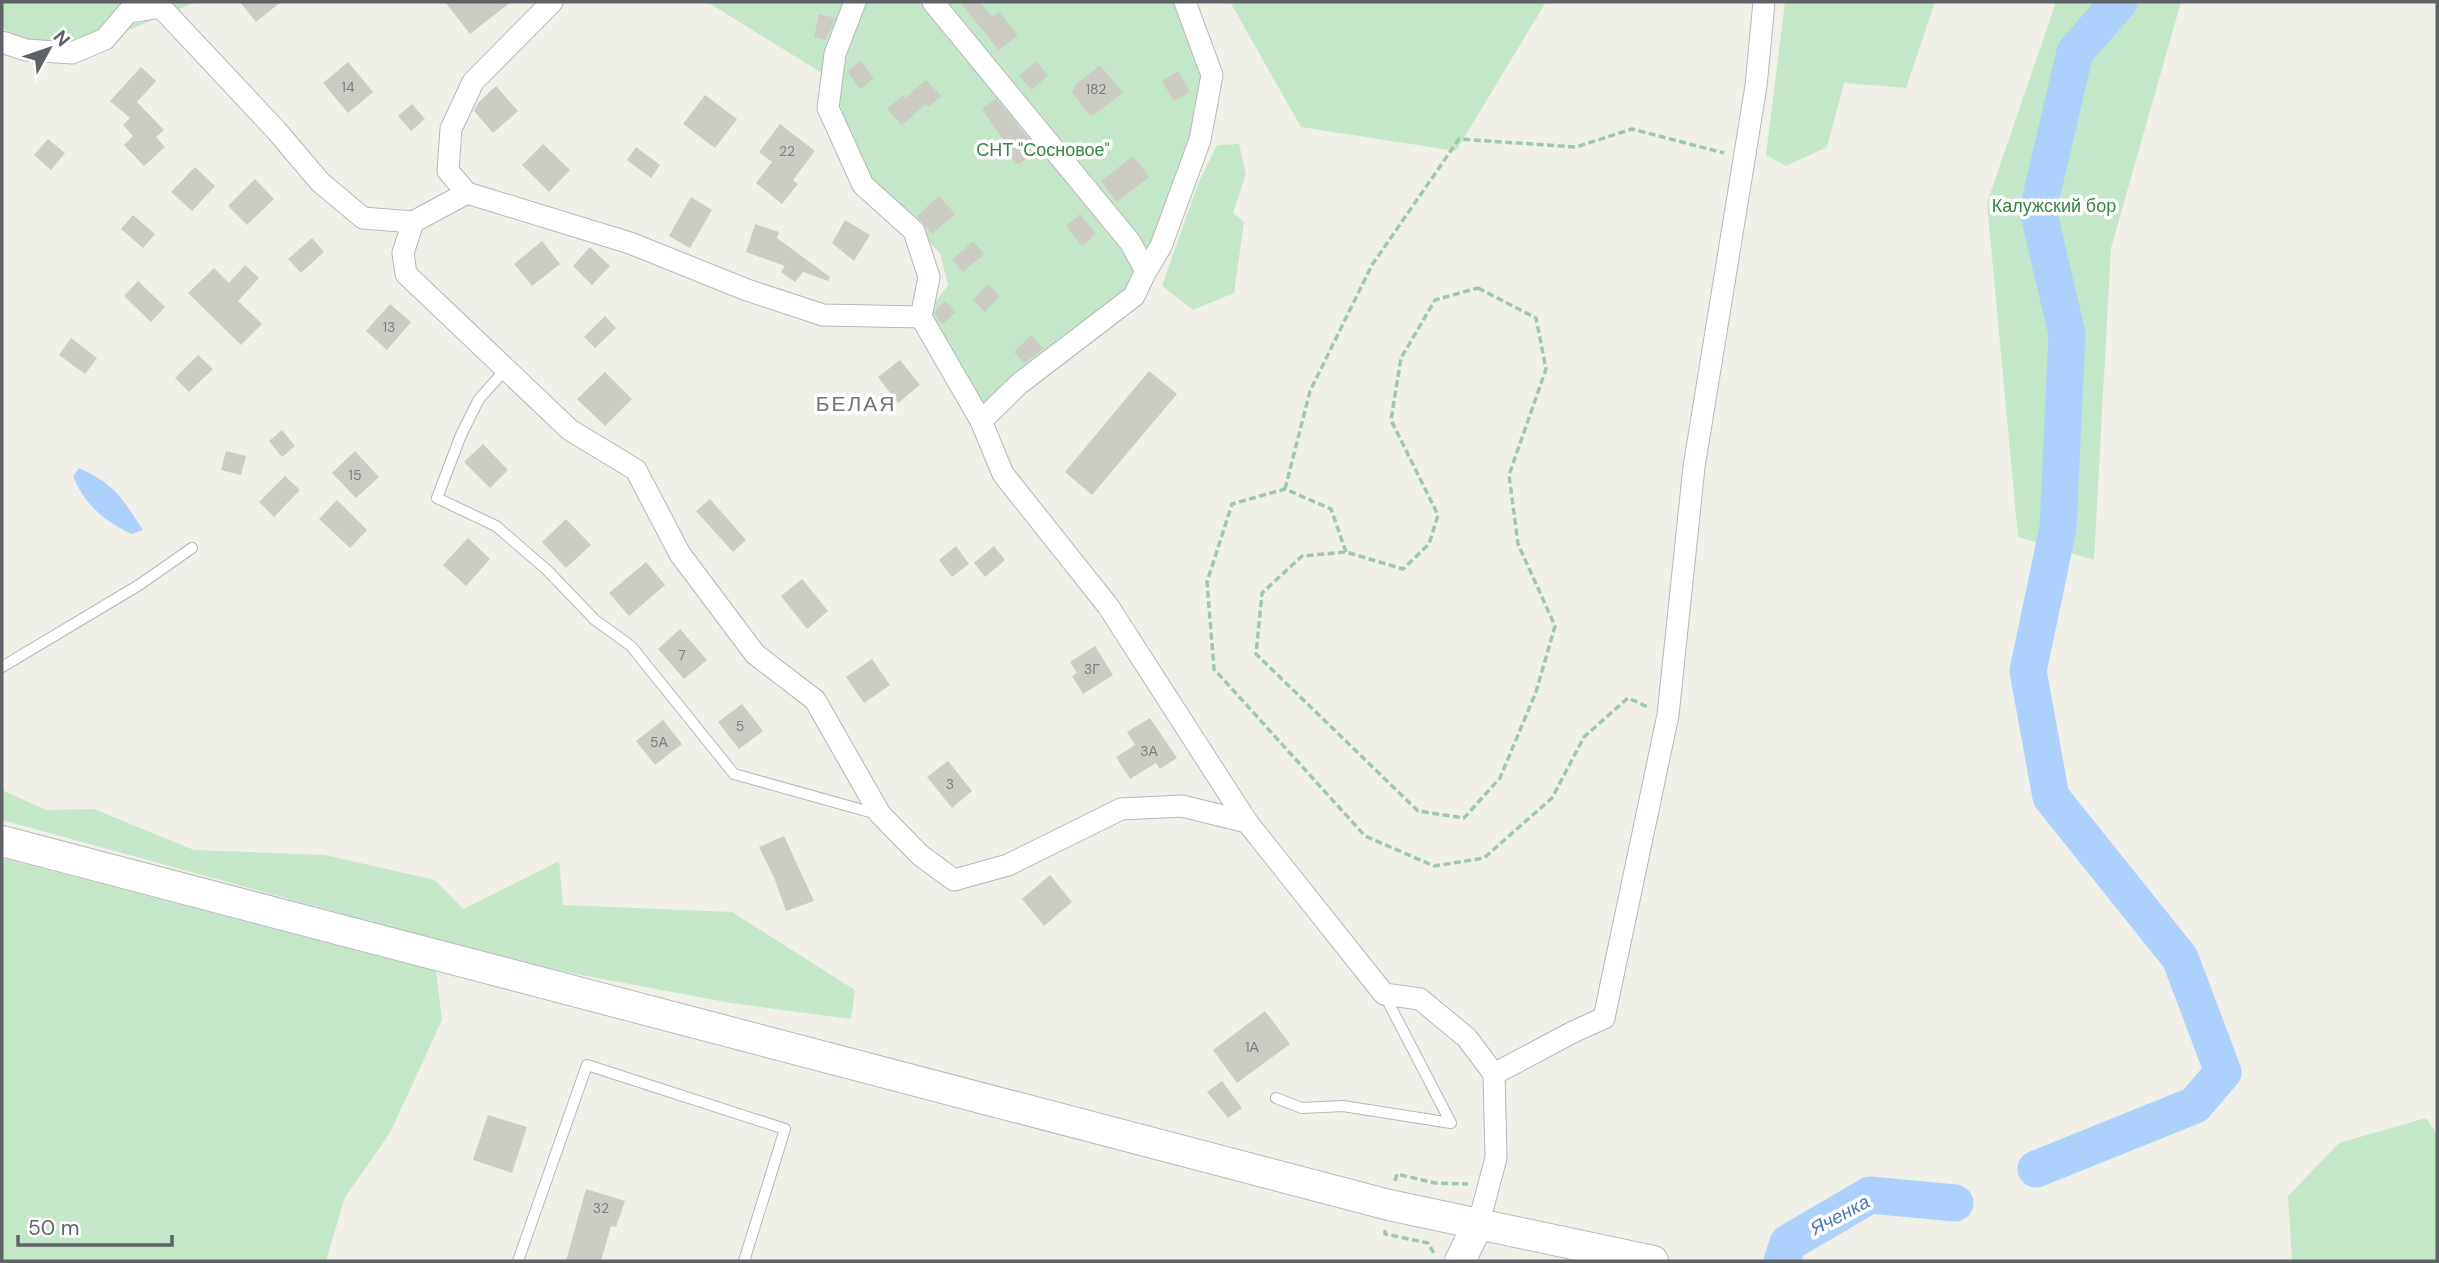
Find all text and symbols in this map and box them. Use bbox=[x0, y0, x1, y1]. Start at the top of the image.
north arrow bbox=[14, 14, 84, 84]
text: N bbox=[48, 25, 76, 52]
house number: 14 bbox=[342, 78, 355, 96]
house number: 182 bbox=[1086, 80, 1106, 98]
park label: СНТ "Сосновое" bbox=[976, 138, 1110, 162]
house number: 22 bbox=[779, 142, 795, 160]
park label: Калужский бор bbox=[1992, 194, 2116, 218]
house number: 13 bbox=[383, 318, 395, 336]
district label: БЕЛАЯ bbox=[816, 390, 896, 418]
house number: 15 bbox=[349, 466, 361, 484]
house number: 7 bbox=[678, 646, 686, 664]
house number: 3Г bbox=[1084, 660, 1100, 678]
house number: 5 bbox=[736, 717, 744, 735]
house number: 5А bbox=[650, 733, 669, 751]
house number: 3А bbox=[1140, 742, 1158, 760]
house number: 3 bbox=[946, 775, 954, 793]
house number: 1А bbox=[1245, 1038, 1260, 1056]
water label: Яченка bbox=[1805, 1189, 1874, 1241]
house number: 32 bbox=[593, 1199, 609, 1217]
scale bar bbox=[18, 1204, 172, 1248]
text: 50 m bbox=[28, 1214, 79, 1242]

